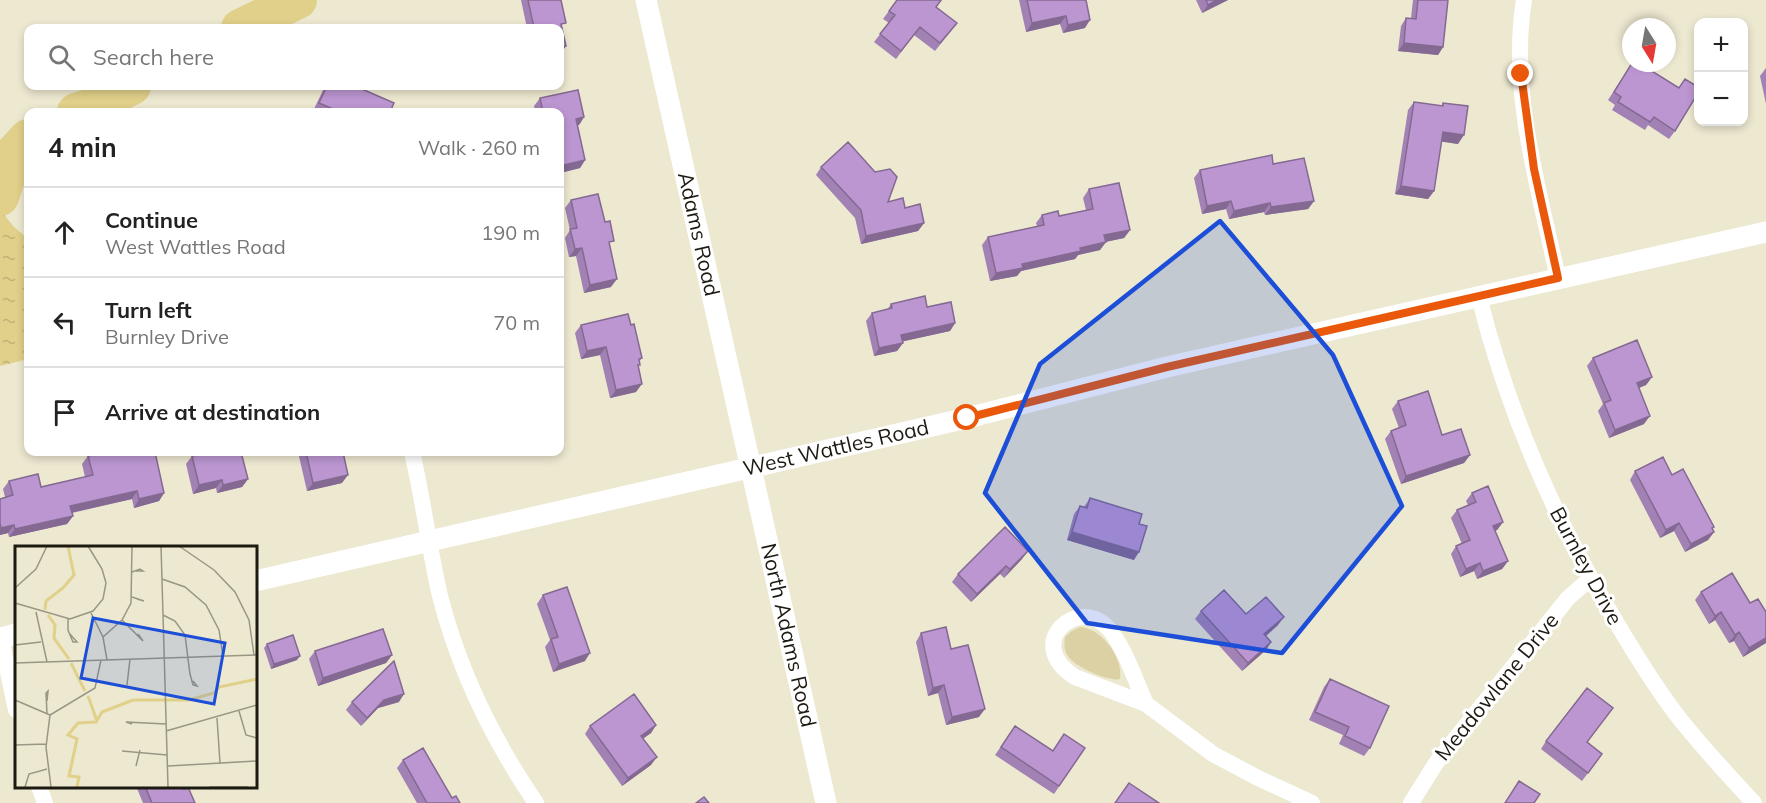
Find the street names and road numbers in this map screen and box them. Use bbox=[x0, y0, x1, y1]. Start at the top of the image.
street label: Adams Road bbox=[673, 169, 726, 299]
street label: West Wattles Road bbox=[740, 413, 931, 481]
street label: Burnley Drive bbox=[1545, 502, 1629, 629]
street label: North Adams Road bbox=[756, 541, 823, 729]
street label: Meadowlane Drive bbox=[1429, 607, 1564, 765]

